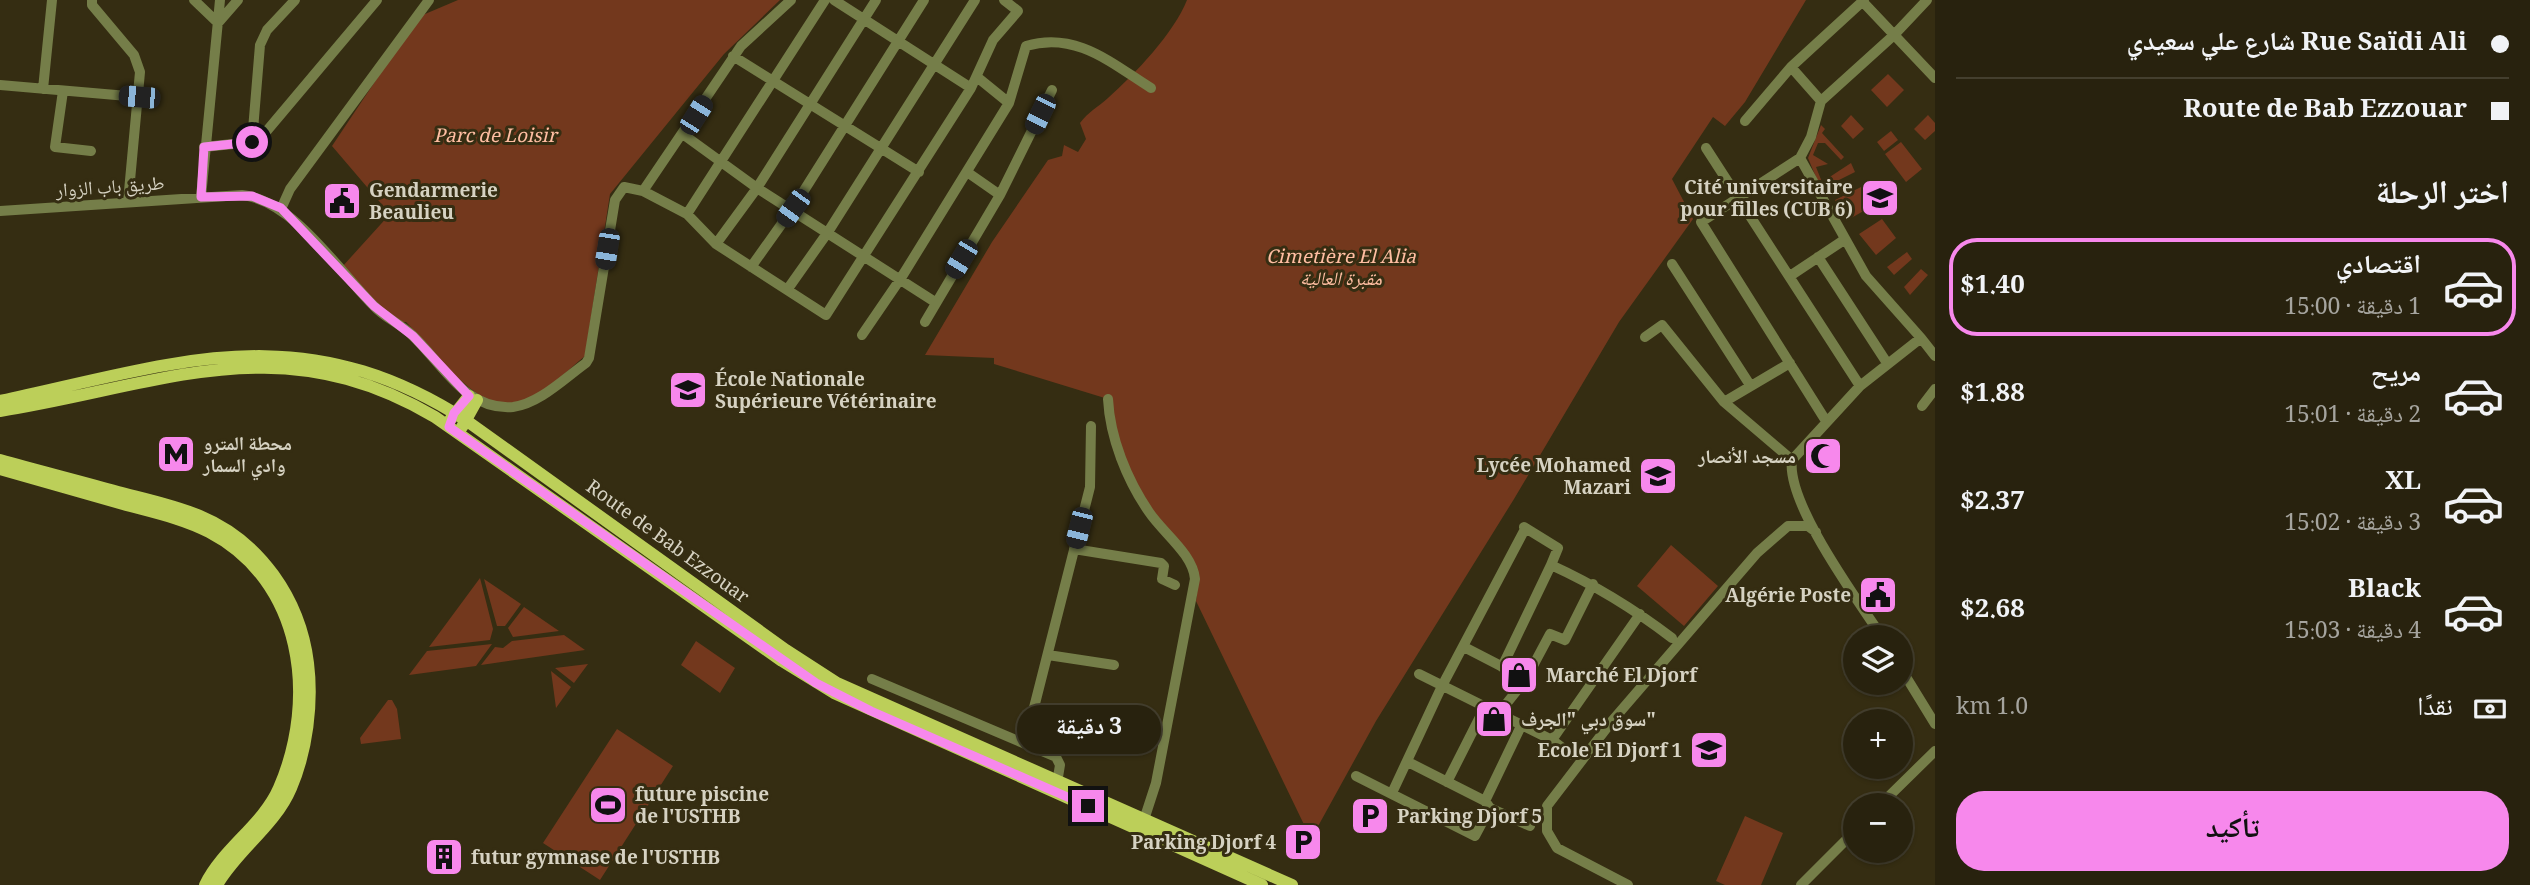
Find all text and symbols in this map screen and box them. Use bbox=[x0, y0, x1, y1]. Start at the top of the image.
text: Rue Saïdi Ali شارع علي سعيدي bbox=[2127, 22, 2467, 66]
car bbox=[118, 85, 161, 109]
text: Route de Bab Ezzouar bbox=[2183, 89, 2467, 133]
car bbox=[1022, 91, 1059, 137]
car bbox=[676, 92, 717, 138]
park label: Parc de Loisir bbox=[433, 122, 560, 154]
route start bbox=[236, 126, 268, 158]
street label: طريق باب الزوار bbox=[54, 169, 166, 209]
text: اختر الرحلة bbox=[2376, 169, 2509, 223]
place label: Cité universitaire pour filles (CUB 6) bbox=[1680, 174, 1853, 228]
place label: Gendarmerie Beaulieu bbox=[369, 177, 498, 231]
school or university icon: Cité universitaire pour filles (CUB 6) bbox=[1859, 177, 1901, 219]
public building icon: Gendarmerie Beaulieu bbox=[321, 180, 363, 222]
car bbox=[773, 185, 814, 231]
car bbox=[594, 227, 621, 271]
car bbox=[942, 236, 981, 282]
park label: Cimetière El Alia مقبرة العالية bbox=[1266, 243, 1416, 297]
text: اقتصادي bbox=[2336, 245, 2421, 289]
icon: car bbox=[2442, 256, 2505, 319]
text: $1.40 bbox=[1960, 265, 2025, 309]
text: 1 دقيقة · 15:00 bbox=[2284, 289, 2421, 329]
text: مريح bbox=[2371, 353, 2421, 397]
icon: car bbox=[2442, 364, 2505, 427]
place label: École Nationale Supérieure Vétérinaire bbox=[715, 366, 937, 420]
school or university icon: École Nationale Supérieure Vétérinaire bbox=[667, 369, 709, 411]
text: $1.88 bbox=[1960, 373, 2025, 417]
text: 2 دقيقة · 15:01 bbox=[2284, 397, 2421, 437]
place label: محطة المترو وادي السمار bbox=[202, 430, 292, 484]
metro station icon: محطة المترو وادي السمار bbox=[155, 433, 197, 475]
mosque icon: مسجد الأنصار bbox=[1802, 435, 1844, 477]
place label: مسجد الأنصار bbox=[1697, 443, 1796, 475]
place label: Lycée Mohamed Mazari bbox=[1477, 452, 1632, 506]
school or university icon: Lycée Mohamed Mazari bbox=[1637, 455, 1679, 497]
text: XL bbox=[2385, 461, 2421, 505]
icon: car bbox=[2442, 472, 2505, 535]
street label: Route de Bab Ezzouar bbox=[578, 473, 755, 614]
text: $2.37 bbox=[1960, 481, 2025, 525]
car bbox=[1064, 505, 1095, 551]
text: 3 دقيقة · 15:02 bbox=[2284, 505, 2421, 545]
text: Black bbox=[2348, 569, 2421, 613]
public building icon: Algérie Poste bbox=[1857, 574, 1899, 616]
icon: car bbox=[2442, 580, 2505, 643]
place label: Algérie Poste bbox=[1725, 582, 1851, 614]
text: $2.68 bbox=[1960, 589, 2025, 633]
text: 4 دقيقة · 15:03 bbox=[2284, 613, 2421, 653]
map controls bbox=[1843, 625, 1913, 863]
button: layers bbox=[1843, 625, 1913, 695]
shop icon: Marché El Djorf bbox=[1498, 654, 1540, 696]
place label: Marché El Djorf bbox=[1546, 662, 1699, 694]
text: نقدًا bbox=[2417, 687, 2453, 731]
text: 1.0 km bbox=[1956, 689, 2028, 729]
icon: cash bbox=[2471, 690, 2509, 728]
shop icon: سوق دبي "الجرف" bbox=[1473, 698, 1515, 740]
callout: 3 دقيقة bbox=[1016, 704, 1160, 754]
place label: سوق دبي "الجرف" bbox=[1521, 706, 1656, 738]
text: 3 دقيقة bbox=[1056, 709, 1122, 749]
button: + bbox=[1843, 709, 1913, 779]
school or university icon: Ecole El Djorf 1 bbox=[1688, 729, 1730, 771]
place label: Ecole El Djorf 1 bbox=[1538, 737, 1682, 769]
place label: future piscine de l'USTHB bbox=[635, 781, 769, 835]
sports icon: future piscine de l'USTHB bbox=[587, 784, 629, 826]
route end bbox=[1072, 790, 1104, 822]
button: تأكيد bbox=[1956, 791, 2509, 871]
button: − bbox=[1843, 793, 1913, 863]
parking icon: Parking Djorf 5 bbox=[1349, 795, 1391, 837]
place label: Parking Djorf 5 bbox=[1397, 803, 1542, 835]
parking icon: Parking Djorf 4 bbox=[1282, 821, 1324, 863]
place label: Parking Djorf 4 bbox=[1131, 829, 1276, 861]
building icon: futur gymnase de l'USTHB bbox=[423, 836, 465, 878]
place label: futur gymnase de l'USTHB bbox=[471, 844, 720, 876]

